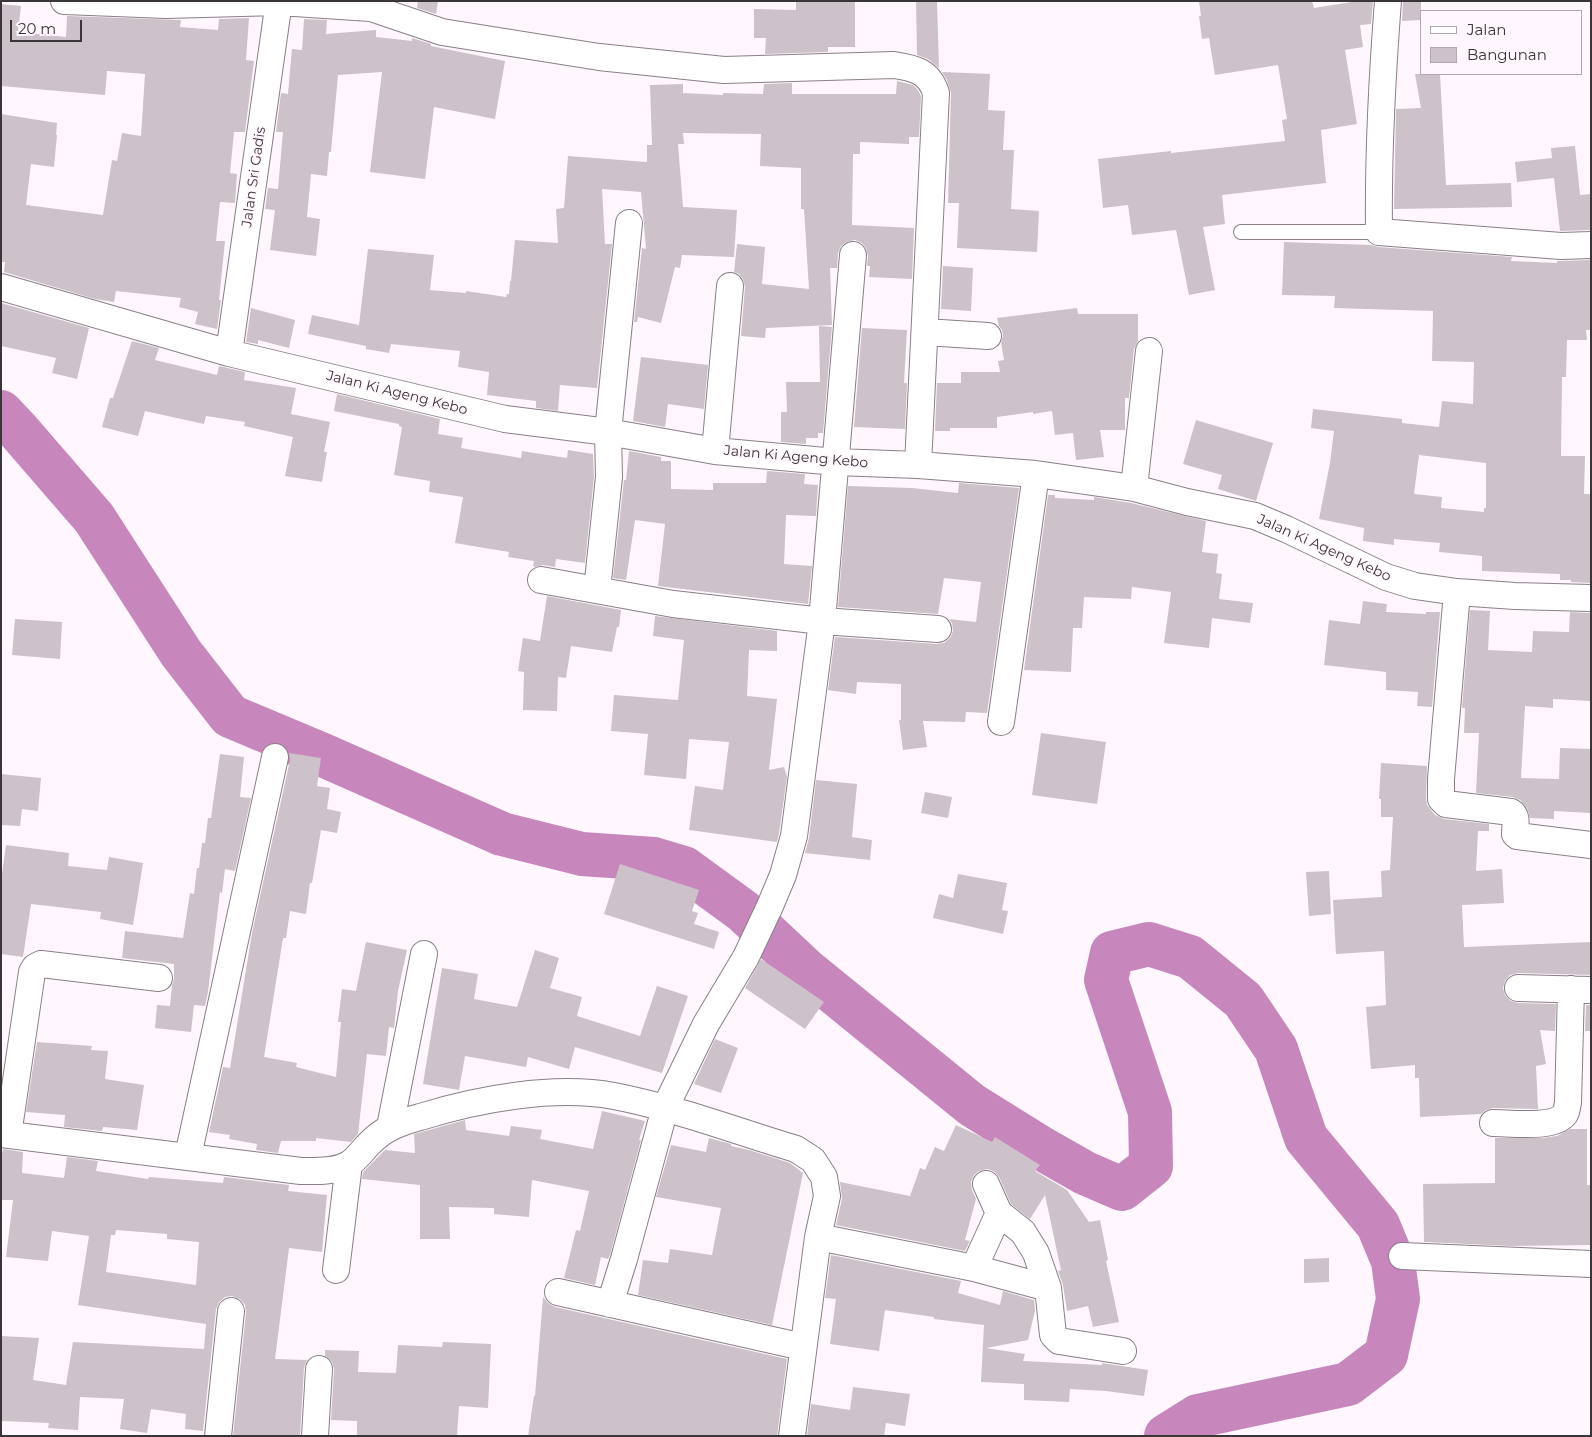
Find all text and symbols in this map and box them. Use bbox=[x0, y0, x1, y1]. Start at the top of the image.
scale bar bbox=[12, 10, 85, 42]
legend bbox=[1420, 10, 1582, 75]
text: 20 m bbox=[18, 19, 56, 38]
text: Jalan bbox=[1467, 20, 1506, 39]
text: Bangunan bbox=[1467, 45, 1547, 64]
street label: Jalan Sri Gadis bbox=[239, 126, 269, 228]
street label: Jalan Ki Ageng Kebo bbox=[325, 367, 469, 419]
street label: Jalan Ki Ageng Kebo bbox=[723, 442, 869, 472]
street label: Jalan Ki Ageng Kebo bbox=[1254, 511, 1394, 585]

